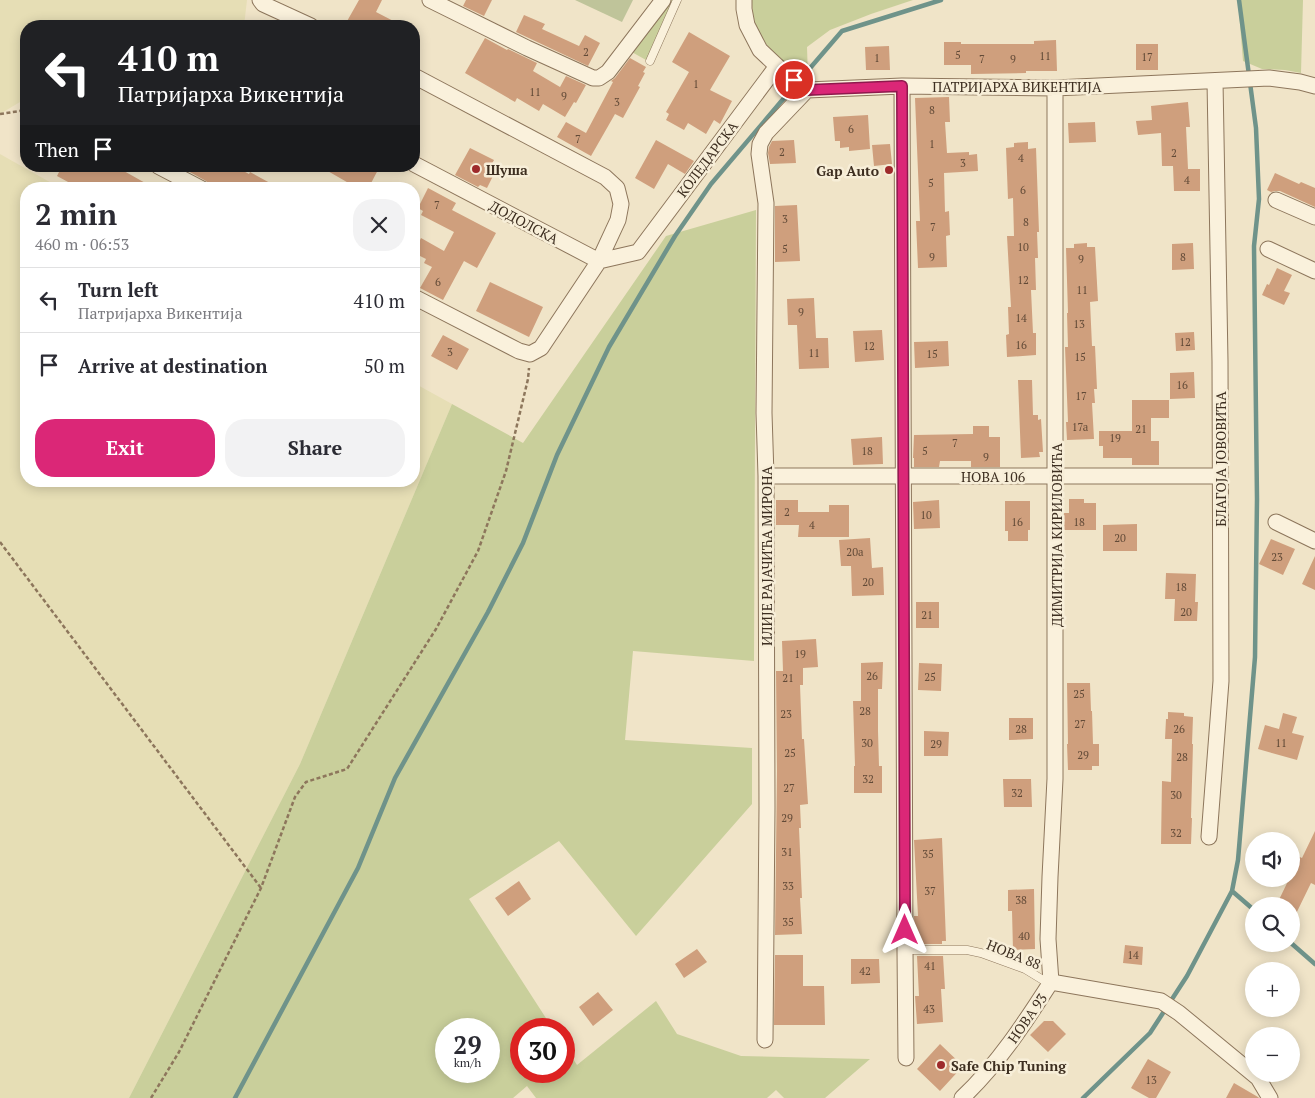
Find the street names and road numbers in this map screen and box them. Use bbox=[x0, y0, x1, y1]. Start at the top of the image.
street label: ПАТРИЈАРХА ВИКЕНТИЈА bbox=[932, 77, 1102, 96]
street label: КОЛЕДАРСКА bbox=[672, 117, 742, 201]
street label: ДОДОЛСКА bbox=[486, 196, 562, 248]
street label: БЛАГОЈА ЈОВОВИЋА bbox=[1211, 391, 1230, 527]
street label: ДИМИТРИЈА КИРИЛОВИЋА bbox=[1047, 442, 1066, 627]
street label: ИЛИЈЕ РАЈАЧИЋА МИРОНА bbox=[757, 466, 776, 646]
street label: НОВА 106 bbox=[961, 467, 1026, 486]
street label: НОВА 88 bbox=[984, 935, 1044, 973]
street label: НОВА 93 bbox=[1003, 989, 1051, 1047]

